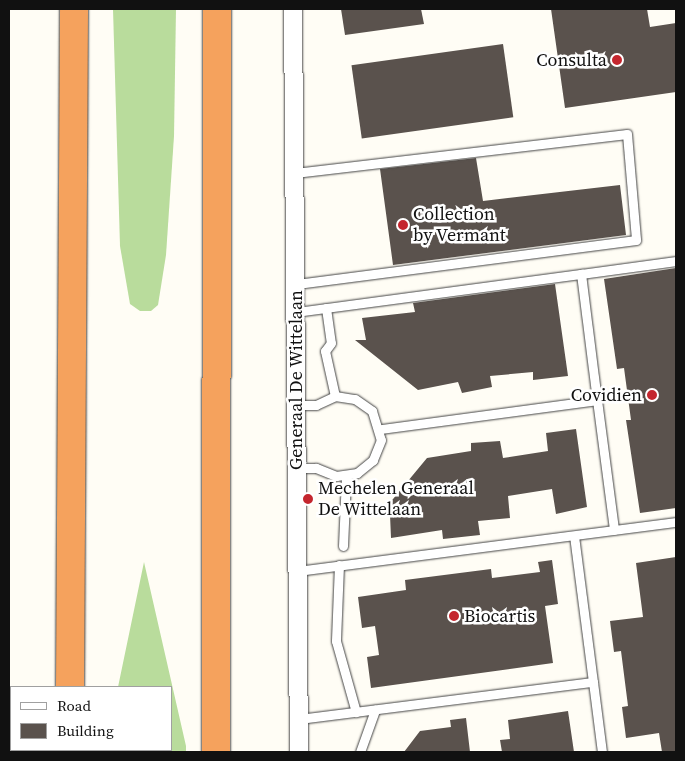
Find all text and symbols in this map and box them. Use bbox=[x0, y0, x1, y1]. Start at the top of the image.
place label: Consulta bbox=[536, 49, 607, 71]
marker: Consulta bbox=[611, 54, 623, 66]
place label: Collection by Vermant bbox=[413, 204, 506, 246]
marker: Collection by Vermant bbox=[397, 219, 409, 231]
street label: Generaal De Wittelaan bbox=[285, 290, 307, 470]
place label: Covidien bbox=[571, 384, 642, 406]
marker: Covidien bbox=[646, 389, 658, 401]
place label: Mechelen Generaal De Wittelaan bbox=[318, 478, 474, 520]
marker: Mechelen Generaal De Wittelaan bbox=[302, 493, 314, 505]
place label: Biocartis bbox=[464, 605, 535, 627]
marker: Biocartis bbox=[448, 610, 460, 622]
legend bbox=[10, 686, 172, 751]
text: Road bbox=[57, 695, 91, 716]
text: Building bbox=[57, 720, 114, 741]

